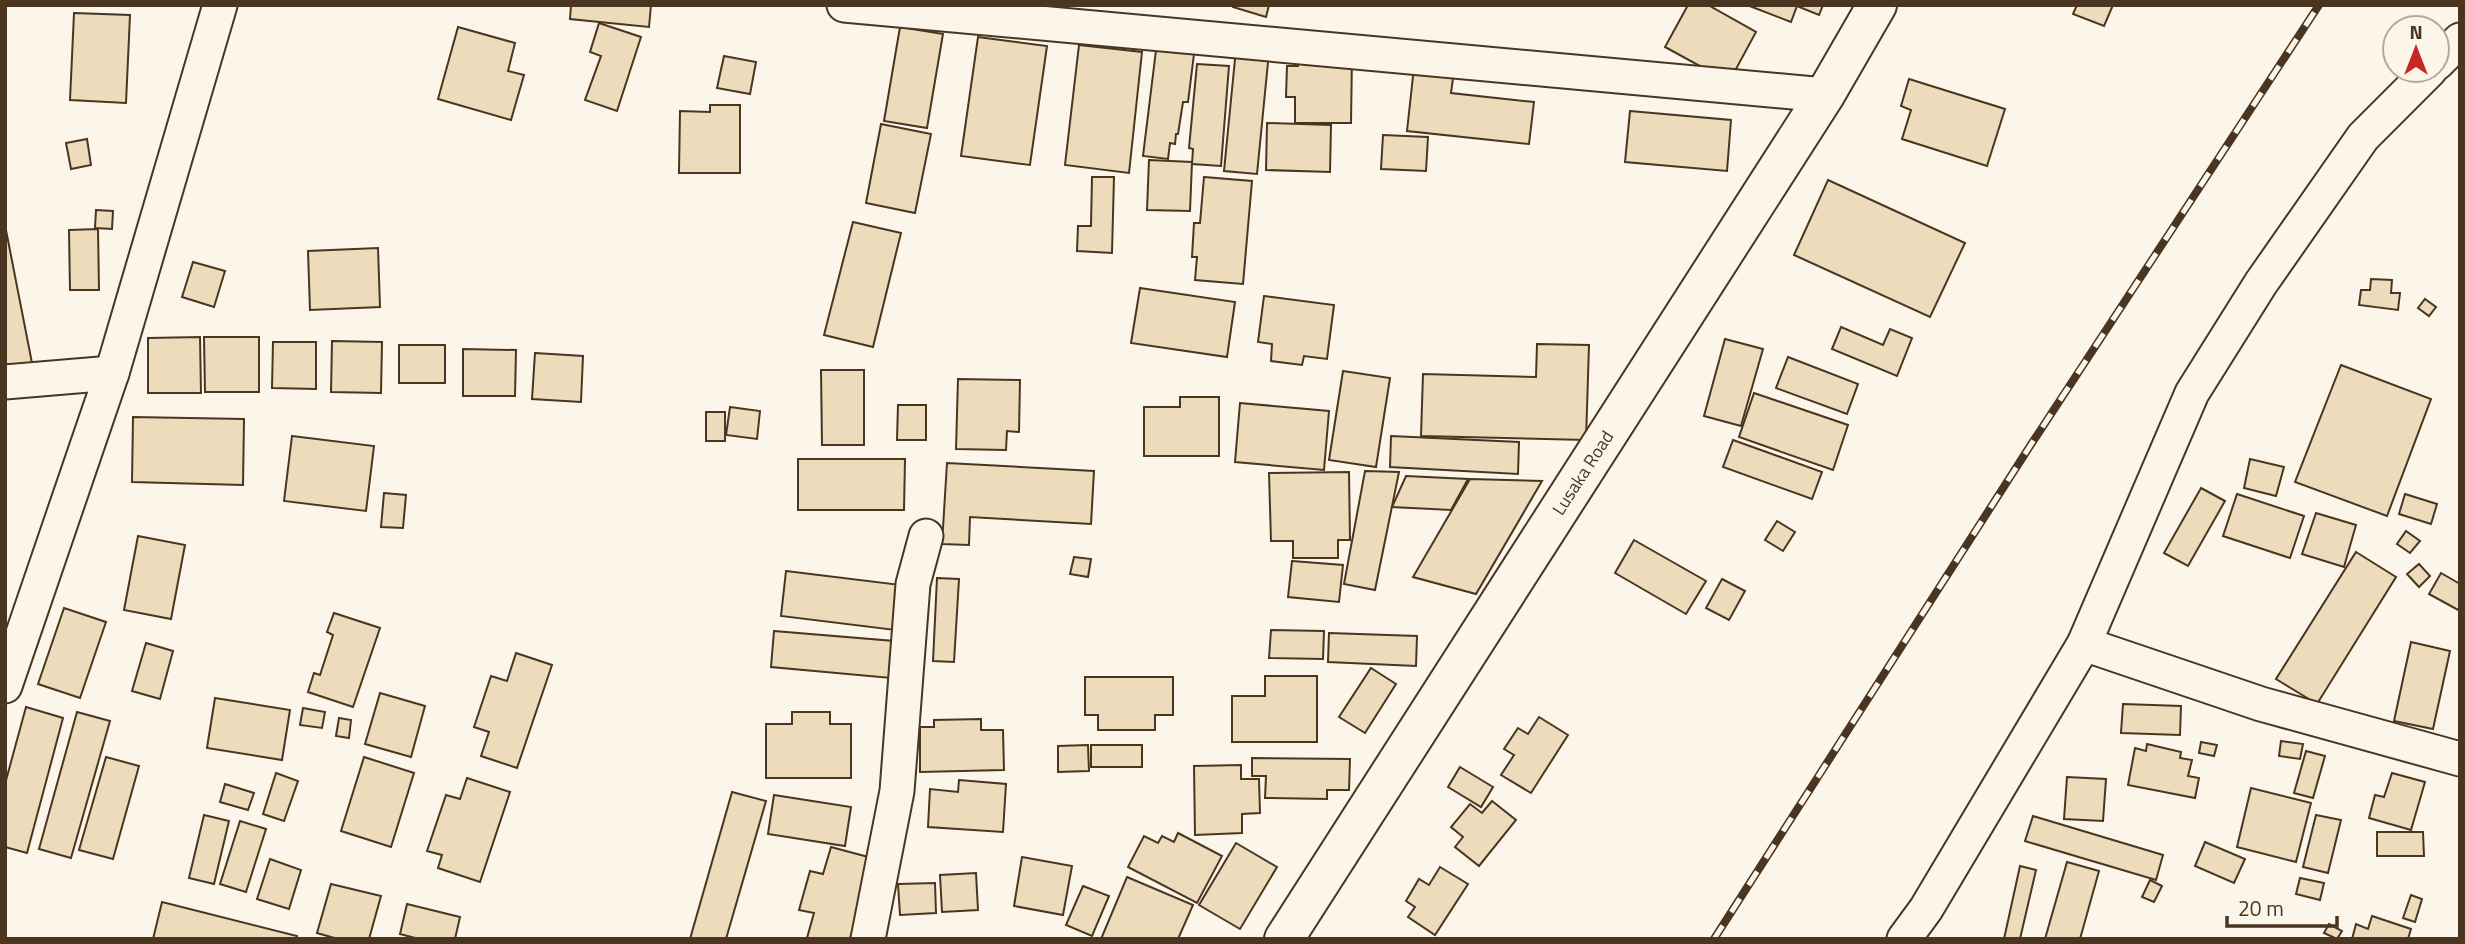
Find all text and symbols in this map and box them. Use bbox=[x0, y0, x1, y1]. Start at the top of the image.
north arrow bbox=[2381, 14, 2451, 84]
text: N bbox=[2409, 17, 2423, 46]
street label: Lusaka Road bbox=[1545, 425, 1620, 520]
scale bar bbox=[2227, 884, 2337, 928]
text: 20 m bbox=[2238, 892, 2284, 924]

